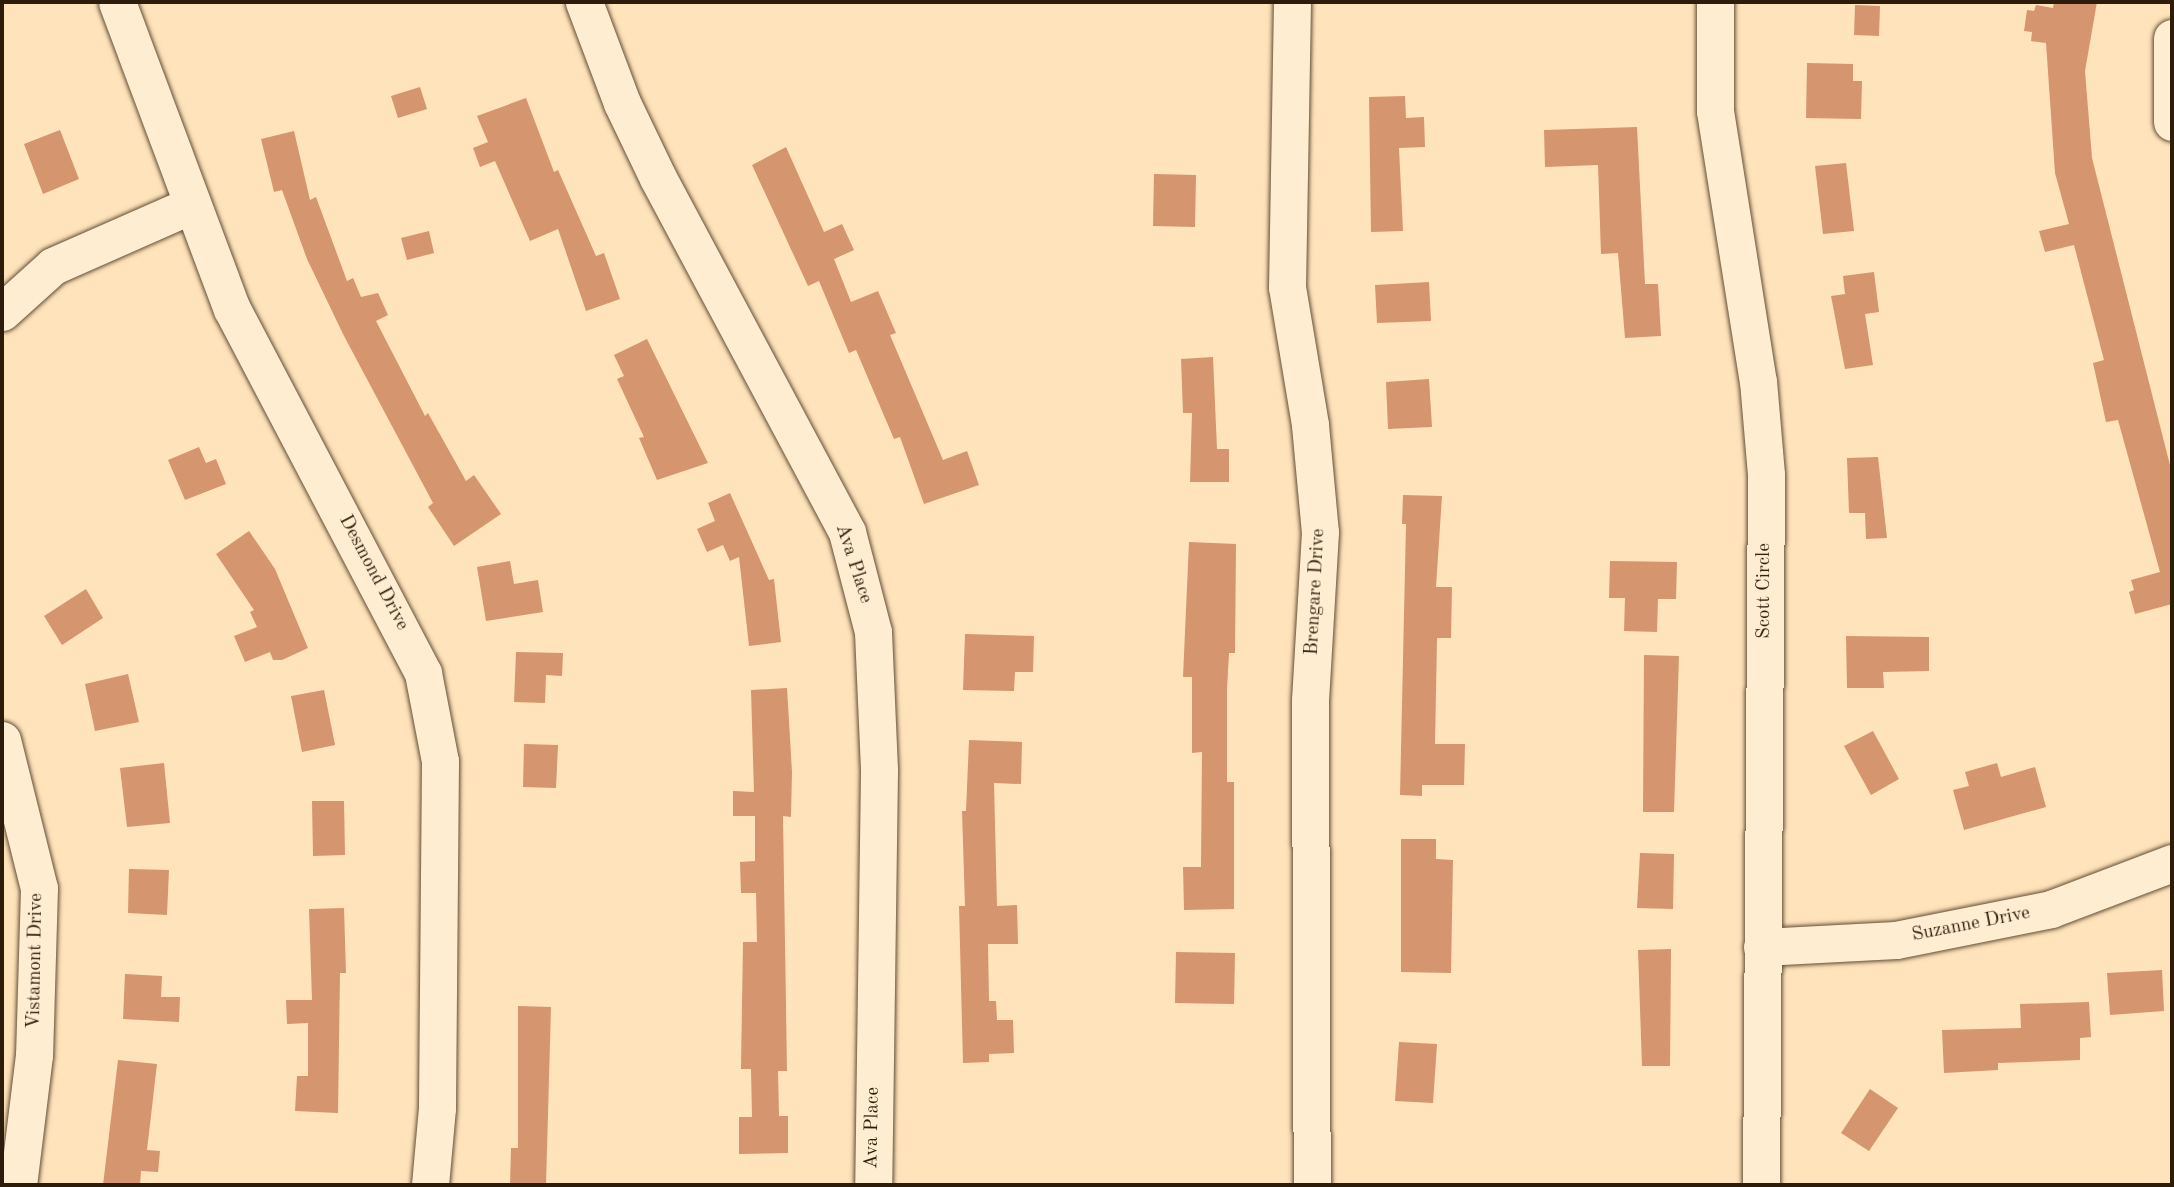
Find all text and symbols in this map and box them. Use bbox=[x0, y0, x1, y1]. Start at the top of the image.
street label: Desmond Drive bbox=[333, 511, 413, 635]
street label: Ava Place bbox=[829, 522, 877, 606]
street label: Brengare Drive bbox=[1301, 528, 1331, 656]
street label: Scott Circle bbox=[1754, 543, 1776, 639]
street label: Vistamont Drive bbox=[23, 893, 49, 1029]
street label: Suzanne Drive bbox=[1910, 902, 2032, 948]
street label: Ava Place bbox=[861, 1087, 885, 1169]

